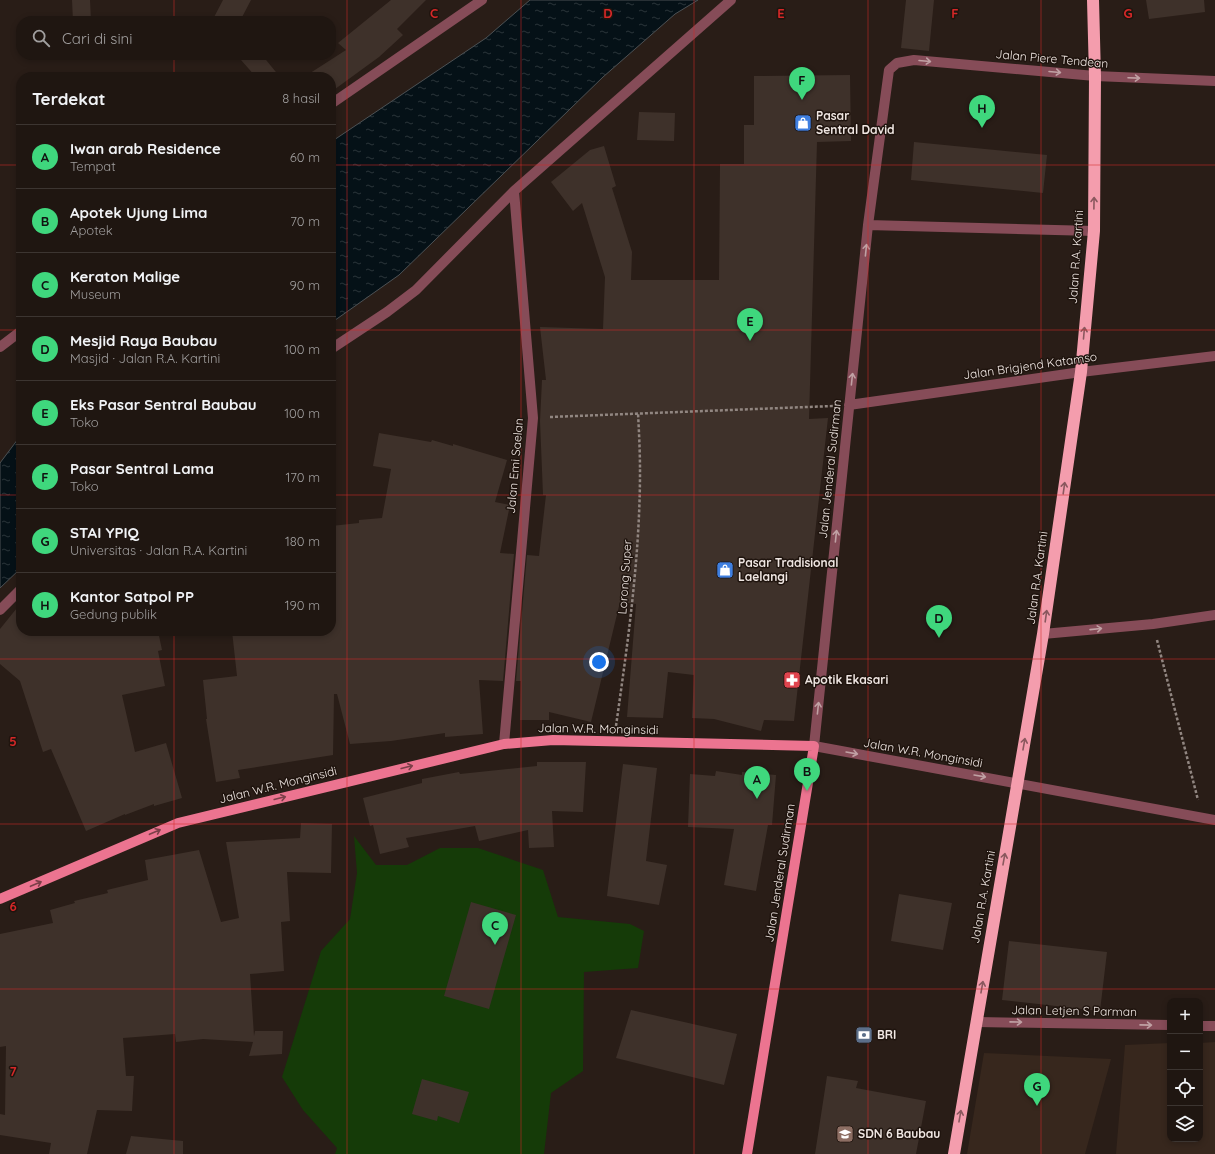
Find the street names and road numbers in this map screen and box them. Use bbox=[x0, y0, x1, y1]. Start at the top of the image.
street label: Jalan Piere Tendean bbox=[995, 46, 1109, 71]
street label: Jalan R.A. Kartini bbox=[1065, 210, 1086, 304]
street label: Jalan Brigjend Katamso bbox=[962, 349, 1098, 382]
street label: Jalan Jenderal Sudirman bbox=[815, 399, 844, 539]
street label: Jalan Emi Saelan bbox=[503, 418, 526, 514]
street label: Jalan R.A. Kartini bbox=[1023, 530, 1050, 625]
street label: Lorong Super bbox=[614, 539, 635, 615]
street label: Jalan W.R. Monginsidi bbox=[537, 720, 659, 737]
street label: Jalan W.R. Monginsidi bbox=[862, 735, 984, 770]
street label: Jalan W.R. Monginsidi bbox=[217, 763, 338, 806]
street label: Jalan Jenderal Sudirman bbox=[761, 803, 798, 943]
street label: Jalan R.A. Kartini bbox=[967, 849, 998, 944]
street label: Jalan Letjen S Parman bbox=[1011, 1002, 1137, 1019]

